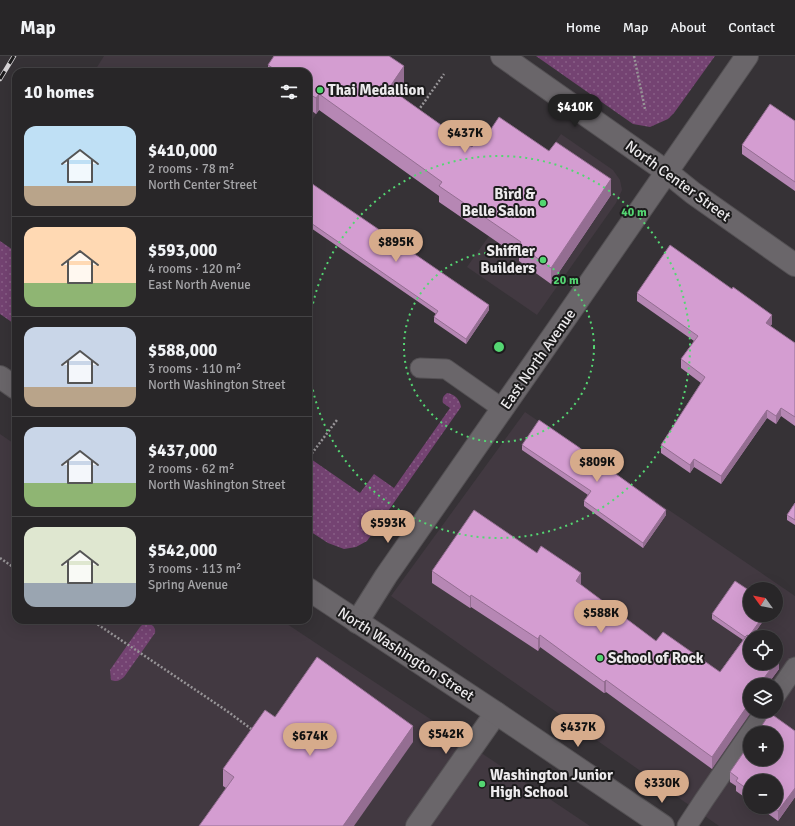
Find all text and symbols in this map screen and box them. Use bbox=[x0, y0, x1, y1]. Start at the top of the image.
text: Map bbox=[20, 16, 56, 40]
text: Home bbox=[566, 19, 601, 36]
text: Map bbox=[623, 19, 648, 36]
text: About bbox=[670, 19, 706, 36]
text: Contact bbox=[728, 19, 775, 36]
icon: filters bbox=[278, 81, 300, 103]
place label: Thai Medallion bbox=[328, 81, 425, 99]
text: 10 homes bbox=[24, 82, 94, 103]
marker: Thai Medallion bbox=[315, 85, 325, 95]
pin: $410K bbox=[547, 94, 603, 128]
text: $410K bbox=[557, 99, 593, 115]
pin: $437K bbox=[437, 120, 493, 154]
text: $437K bbox=[447, 125, 483, 141]
street label: North Center Street bbox=[622, 137, 734, 225]
text: $410,000 bbox=[148, 140, 217, 161]
icon: home bbox=[56, 142, 104, 190]
text: 2 rooms · 78 m² bbox=[148, 161, 234, 177]
text: North Center Street bbox=[148, 177, 257, 193]
place label: Bird & Belle Salon bbox=[462, 185, 535, 220]
marker: Bird & Belle Salon bbox=[538, 198, 548, 208]
text: 40 m bbox=[621, 205, 647, 220]
pin: $895K bbox=[368, 229, 424, 263]
text: $895K bbox=[378, 234, 414, 250]
text: $593,000 bbox=[148, 240, 217, 261]
place label: Shiffler Builders bbox=[480, 242, 535, 277]
icon: home bbox=[56, 243, 104, 291]
marker: Shiffler Builders bbox=[538, 255, 548, 265]
text: 4 rooms · 120 m² bbox=[148, 261, 241, 277]
text: 20 m bbox=[553, 273, 579, 288]
text: East North Avenue bbox=[148, 277, 251, 293]
street label: East North Avenue bbox=[497, 305, 579, 413]
text: $588,000 bbox=[148, 340, 217, 361]
centre of rings bbox=[492, 340, 506, 354]
icon: home bbox=[56, 343, 104, 391]
text: 3 rooms · 110 m² bbox=[148, 361, 241, 377]
text: North Washington Street bbox=[148, 377, 286, 393]
text: $437,000 bbox=[148, 440, 217, 461]
icon: home bbox=[56, 443, 104, 491]
pin: $809K bbox=[569, 449, 625, 483]
text: $809K bbox=[579, 454, 615, 470]
text: 2 rooms · 62 m² bbox=[148, 461, 234, 477]
text: North Washington Street bbox=[148, 477, 286, 493]
pin: $593K bbox=[360, 510, 416, 544]
text: $593K bbox=[370, 515, 406, 531]
text: $542,000 bbox=[148, 540, 217, 561]
icon: home bbox=[56, 543, 104, 591]
text: 3 rooms · 113 m² bbox=[148, 561, 241, 577]
text: Spring Avenue bbox=[148, 577, 228, 593]
north arrow bbox=[743, 582, 783, 622]
map controls bbox=[743, 582, 783, 814]
pin: $588K bbox=[573, 600, 629, 634]
street label: North Washington Street bbox=[335, 603, 477, 705]
text: $588K bbox=[583, 605, 619, 621]
button: locate bbox=[743, 630, 783, 670]
place label: School of Rock bbox=[608, 649, 704, 667]
marker: School of Rock bbox=[595, 653, 605, 663]
button: layers bbox=[743, 678, 783, 718]
pin: $437K bbox=[550, 714, 606, 748]
text: $437K bbox=[560, 719, 596, 735]
pin: $542K bbox=[418, 721, 474, 755]
pin: $674K bbox=[282, 723, 338, 757]
text: $542K bbox=[428, 726, 464, 742]
button: + bbox=[743, 726, 783, 766]
text: $674K bbox=[292, 728, 328, 744]
place label: Washington Junior High School bbox=[490, 766, 613, 801]
pin: $330K bbox=[634, 770, 690, 804]
button: − bbox=[743, 774, 783, 814]
text: $330K bbox=[644, 775, 680, 791]
marker: Washington Junior High School bbox=[477, 779, 487, 789]

